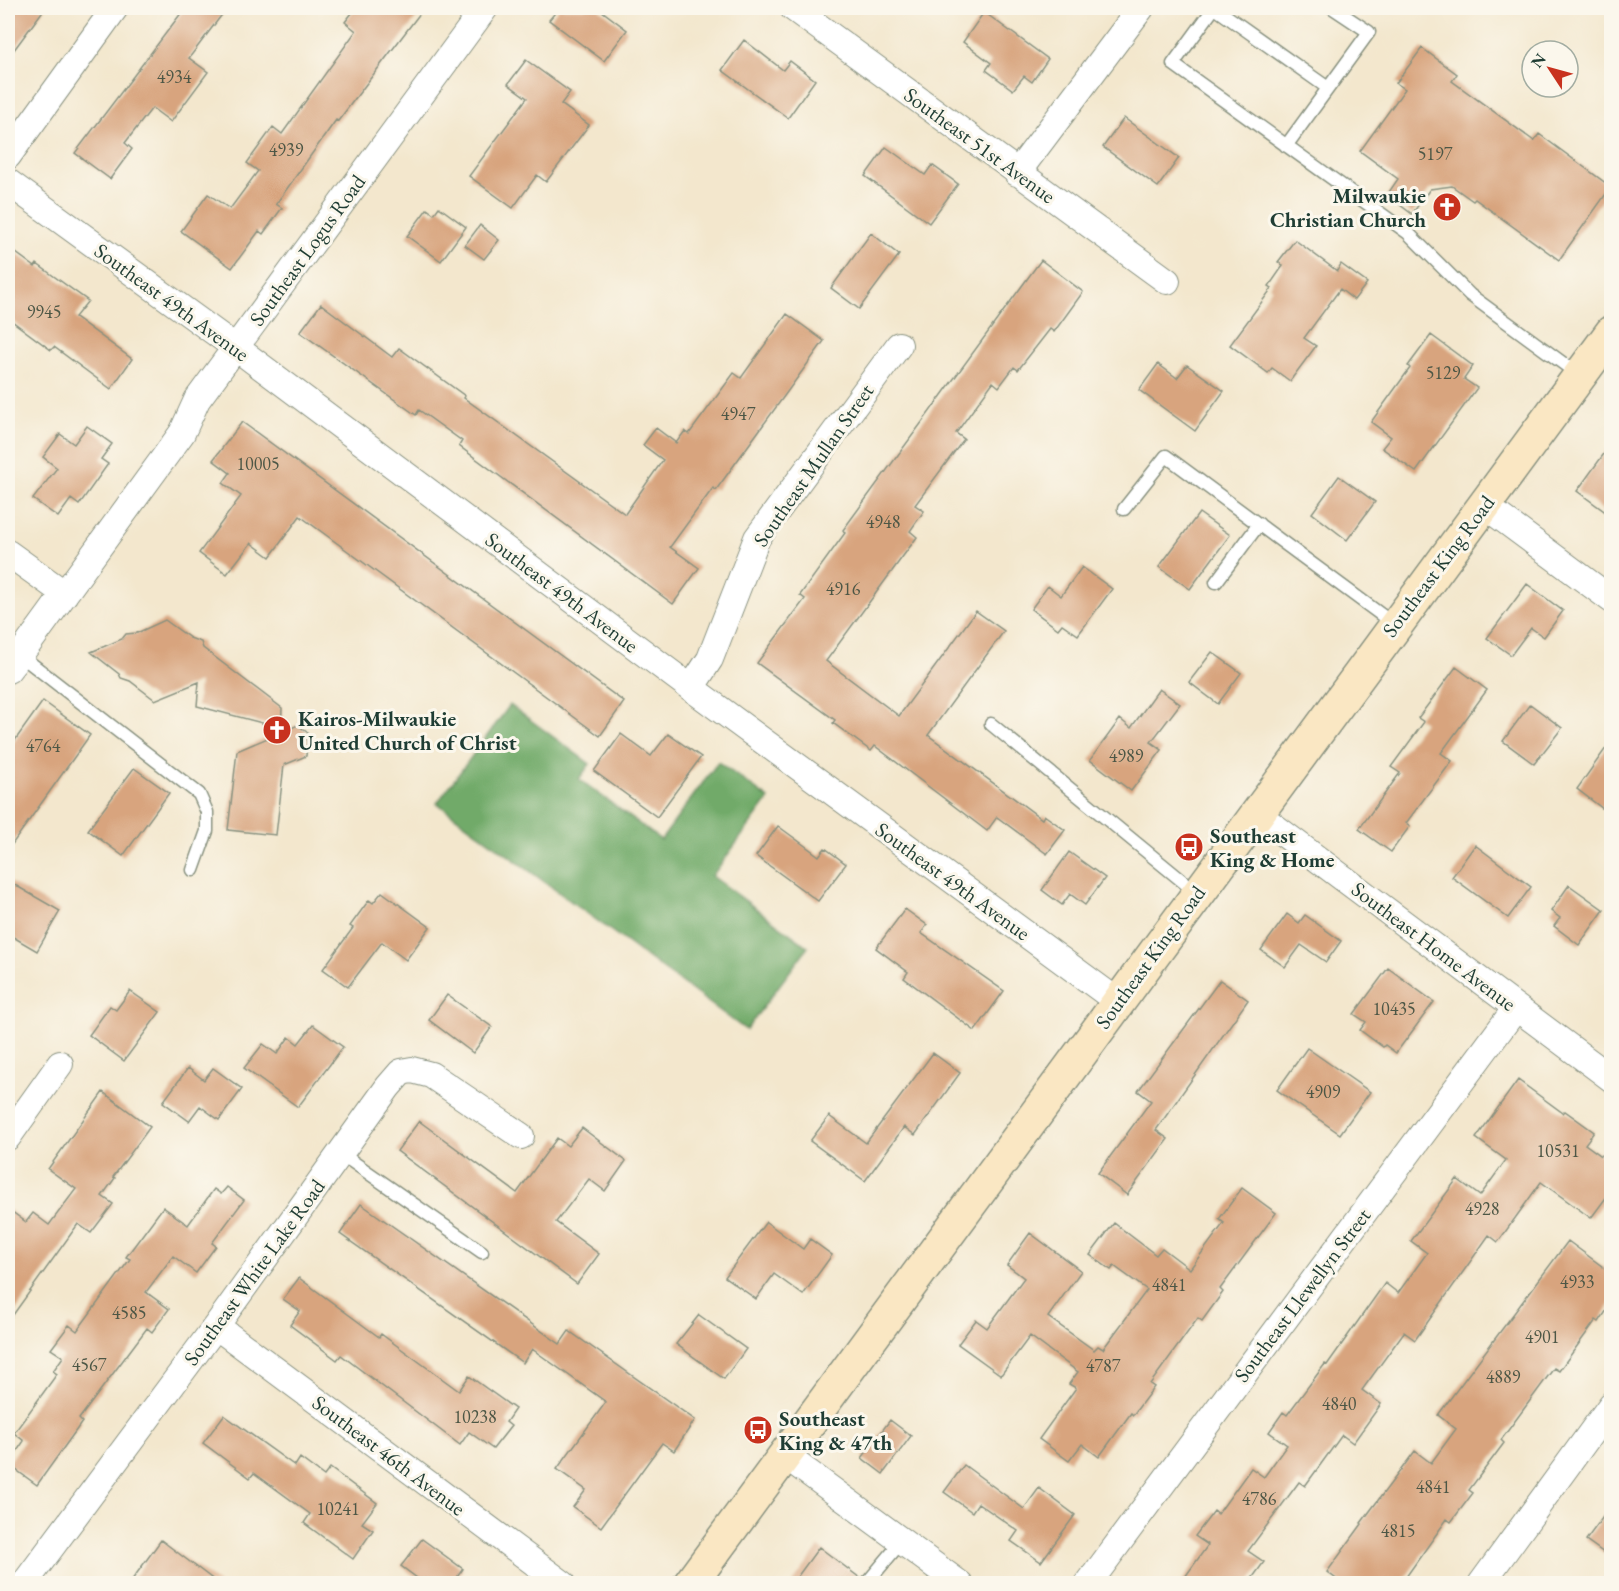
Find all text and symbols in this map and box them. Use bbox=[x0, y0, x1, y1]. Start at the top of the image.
north arrow bbox=[1520, 39, 1580, 99]
text: N bbox=[1526, 49, 1551, 72]
house number: 4934 bbox=[157, 65, 192, 88]
street label: Southeast 51st Avenue bbox=[899, 81, 1061, 209]
house number: 4939 bbox=[269, 138, 304, 161]
house number: 5197 bbox=[1418, 142, 1453, 165]
street label: Southeast Logus Road bbox=[243, 169, 371, 331]
place label: Milwaukie Christian Church bbox=[1270, 182, 1426, 233]
church icon: Milwaukie Christian Church bbox=[1431, 191, 1463, 223]
street label: Southeast 49th Avenue bbox=[89, 237, 255, 367]
house number: 9945 bbox=[27, 300, 61, 323]
house number: 5129 bbox=[1426, 361, 1461, 384]
street label: Southeast Mullan Street bbox=[747, 378, 880, 552]
house number: 4947 bbox=[721, 402, 756, 425]
house number: 10005 bbox=[236, 452, 280, 475]
street label: Southeast King Road bbox=[1376, 489, 1500, 642]
house number: 4948 bbox=[866, 510, 900, 533]
street label: Southeast 49th Avenue bbox=[480, 526, 644, 658]
house number: 4916 bbox=[826, 577, 861, 600]
place label: Kairos-Milwaukie United Church of Christ bbox=[298, 705, 517, 756]
church icon: Kairos-Milwaukie United Church of Christ bbox=[261, 714, 293, 746]
house number: 4764 bbox=[26, 734, 61, 757]
house number: 4989 bbox=[1109, 744, 1144, 767]
street label: Southeast 49th Avenue bbox=[870, 816, 1036, 946]
place label: Southeast King & Home bbox=[1210, 822, 1335, 873]
bus stop icon: Southeast King & Home bbox=[1173, 831, 1205, 863]
street label: Southeast Home Avenue bbox=[1346, 875, 1522, 1017]
street label: Southeast King Road bbox=[1089, 880, 1211, 1034]
house number: 10435 bbox=[1372, 997, 1416, 1020]
house number: 4909 bbox=[1306, 1080, 1341, 1103]
house number: 10531 bbox=[1536, 1139, 1580, 1162]
street label: Southeast White Lake Road bbox=[177, 1173, 331, 1370]
house number: 4928 bbox=[1465, 1197, 1499, 1220]
street label: Southeast Llewellyn Street bbox=[1228, 1202, 1377, 1387]
house number: 4933 bbox=[1560, 1270, 1594, 1293]
house number: 4841 bbox=[1152, 1273, 1186, 1296]
house number: 4585 bbox=[112, 1301, 146, 1324]
house number: 4901 bbox=[1525, 1325, 1559, 1348]
house number: 4567 bbox=[72, 1353, 107, 1376]
house number: 4787 bbox=[1086, 1354, 1121, 1377]
house number: 4889 bbox=[1486, 1365, 1521, 1388]
street label: Southeast 46th Avenue bbox=[307, 1389, 471, 1521]
house number: 4840 bbox=[1322, 1392, 1357, 1415]
house number: 10238 bbox=[453, 1405, 497, 1428]
place label: Southeast King & 47th bbox=[779, 1405, 892, 1456]
bus stop icon: Southeast King & 47th bbox=[742, 1414, 774, 1446]
house number: 4841 bbox=[1416, 1475, 1450, 1498]
house number: 4786 bbox=[1242, 1487, 1277, 1510]
house number: 10241 bbox=[316, 1497, 360, 1520]
house number: 4815 bbox=[1381, 1519, 1415, 1542]

